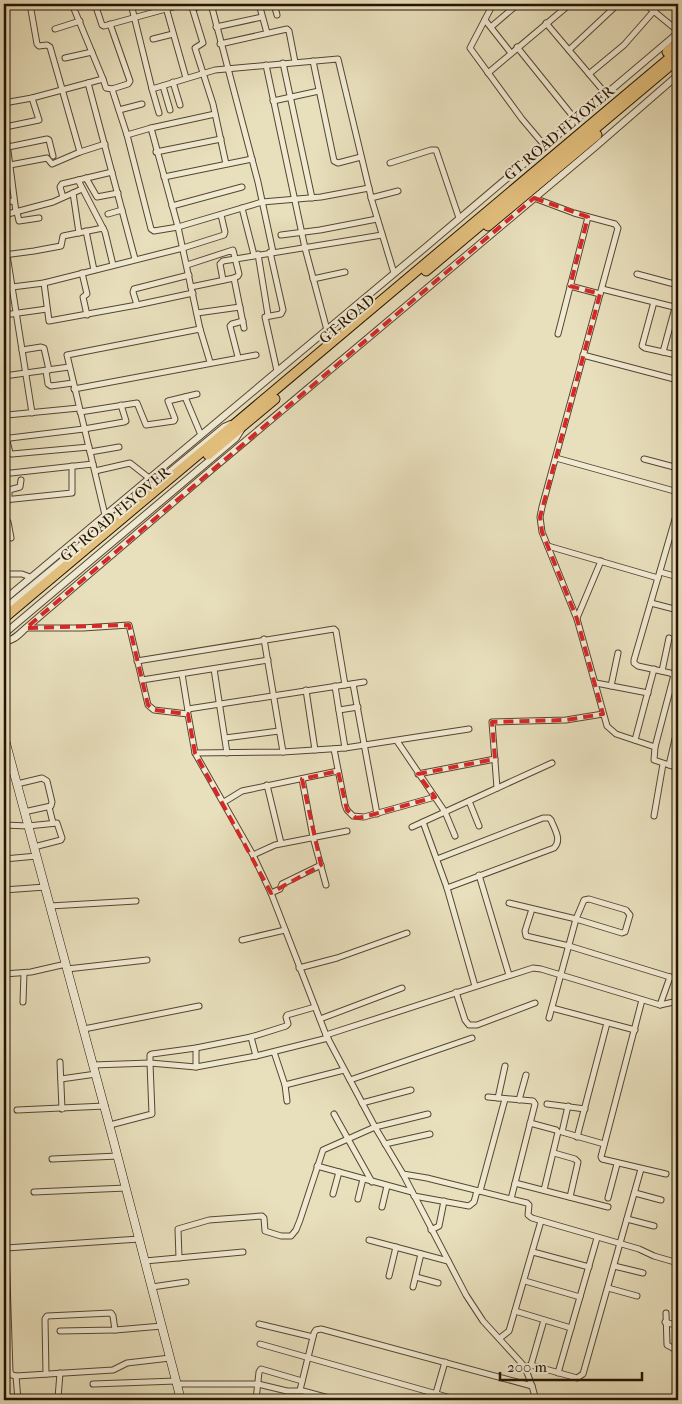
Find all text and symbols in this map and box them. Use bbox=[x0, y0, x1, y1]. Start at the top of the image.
street label: GT ROAD FLYOVER bbox=[500, 81, 618, 184]
street label: GT ROAD bbox=[315, 291, 379, 347]
street label: GT ROAD FLYOVER bbox=[56, 462, 174, 565]
scale bar bbox=[500, 1349, 642, 1381]
text: 200 m bbox=[507, 1358, 547, 1376]

